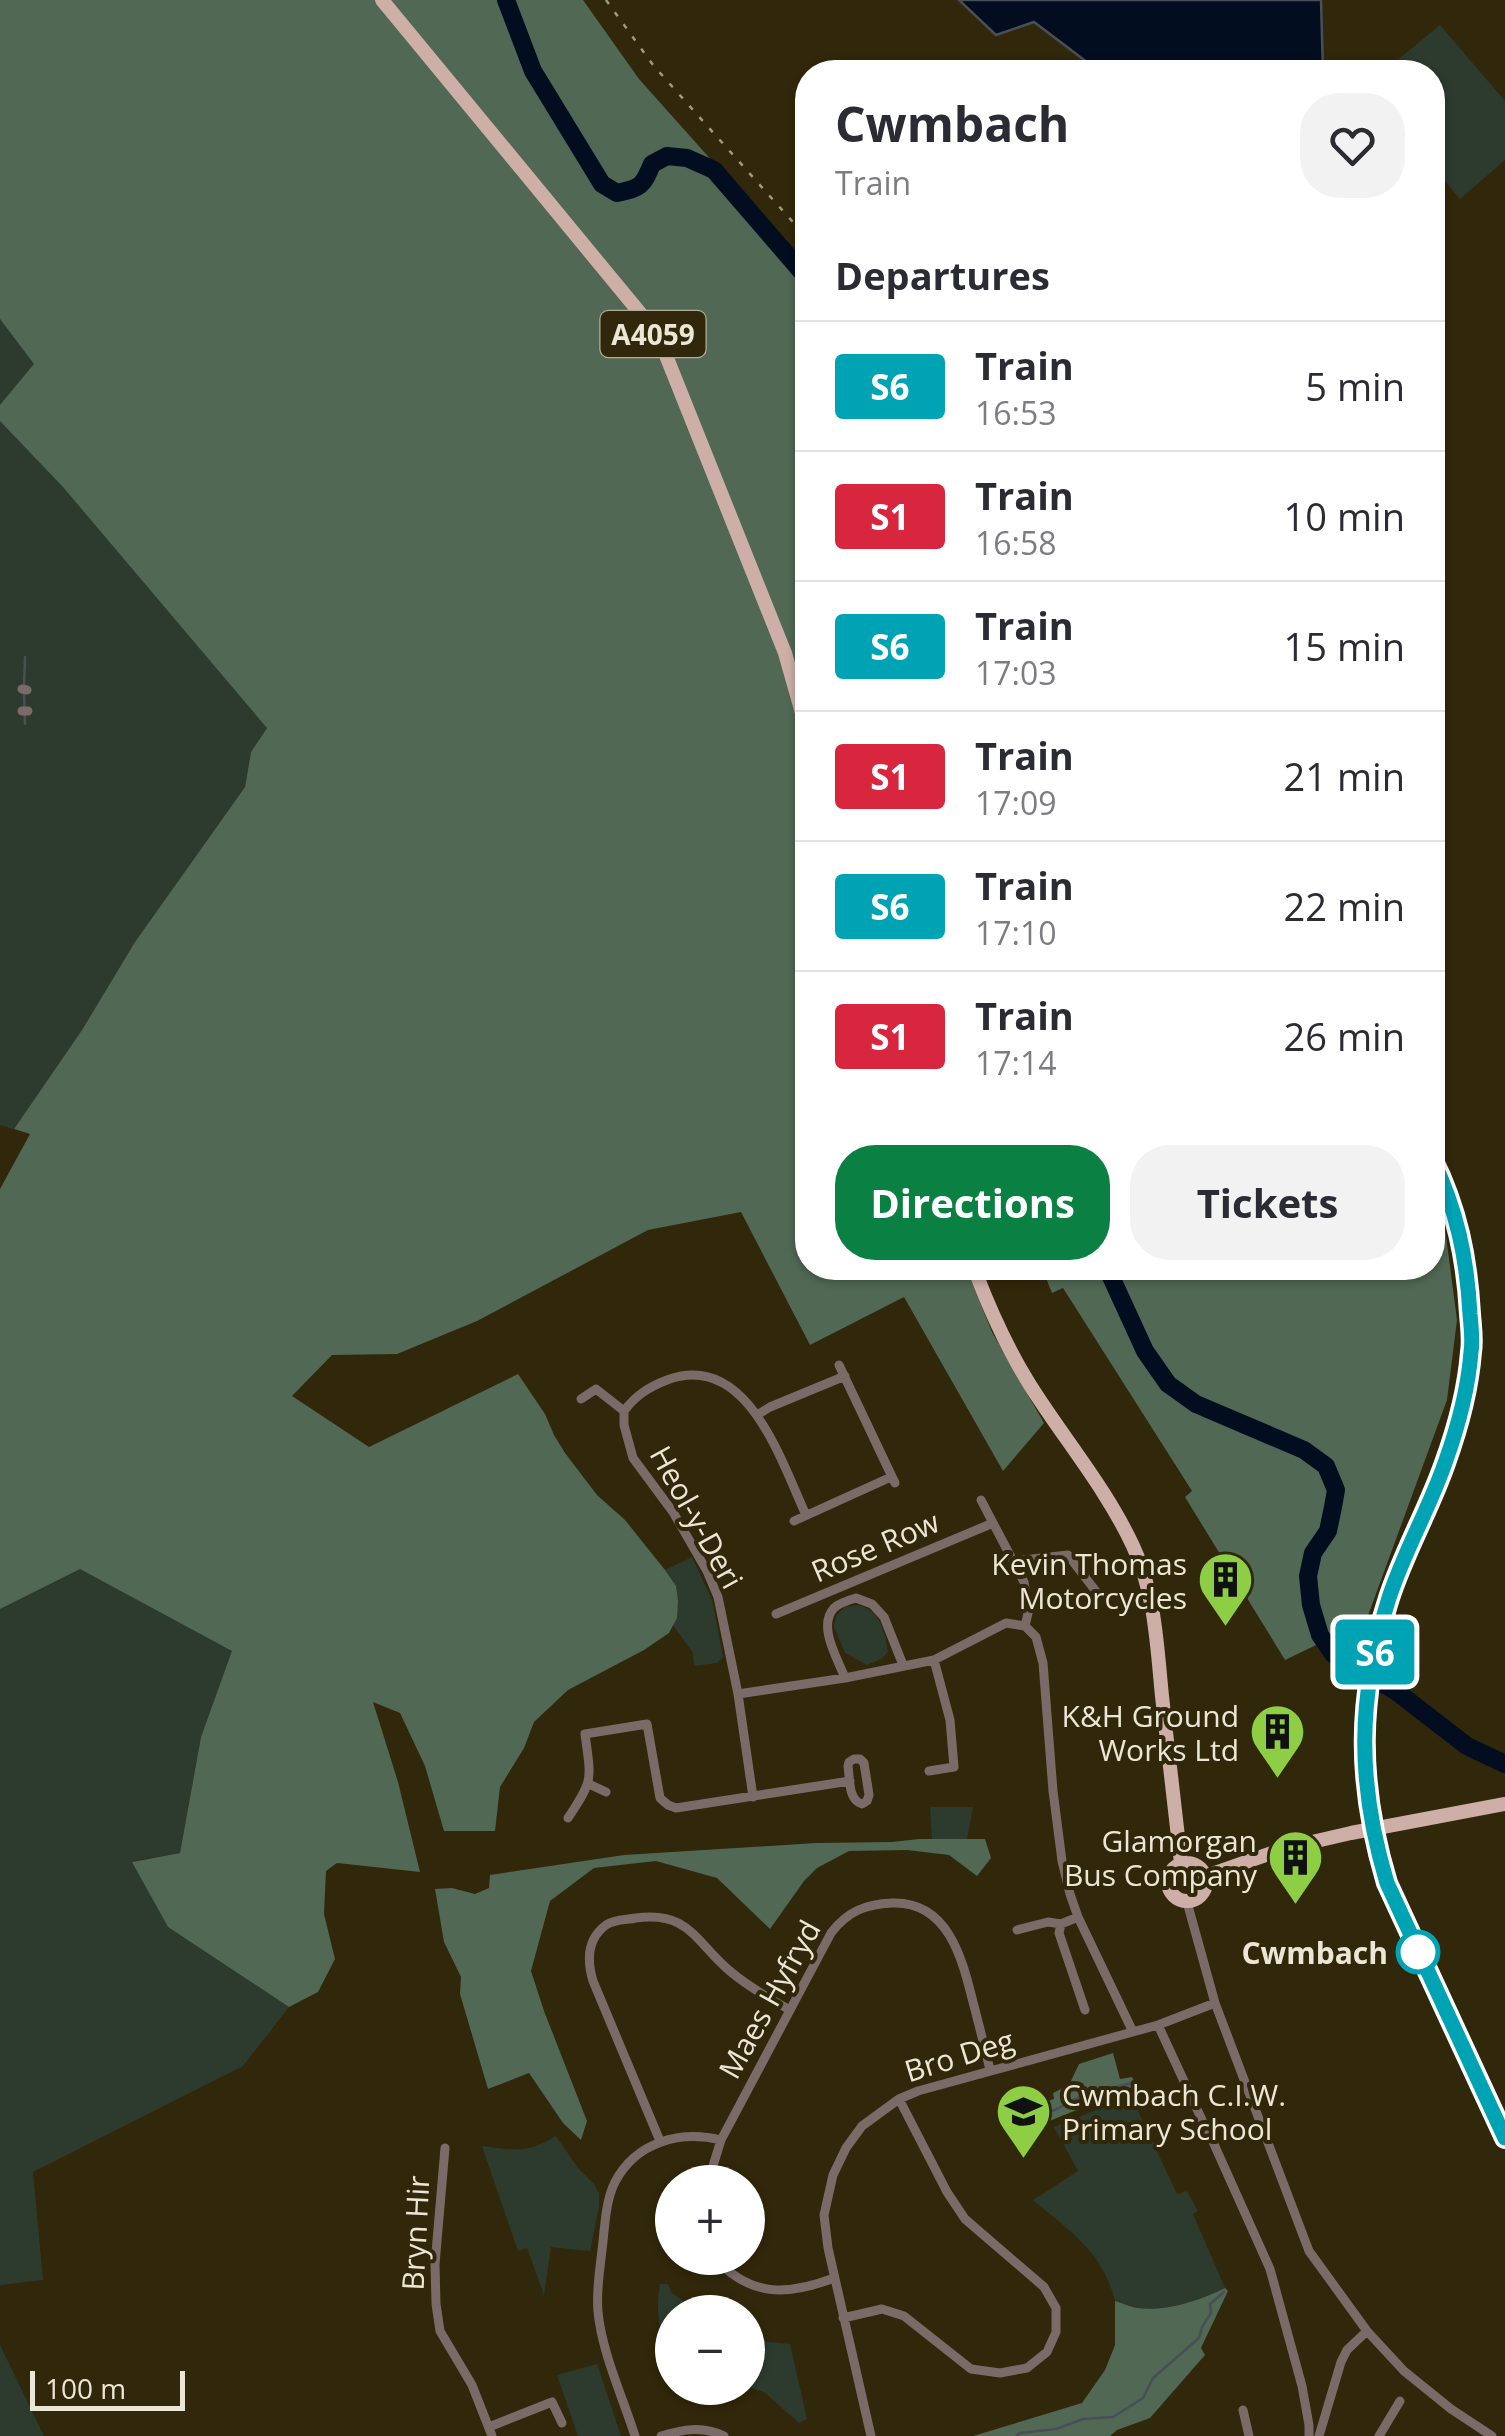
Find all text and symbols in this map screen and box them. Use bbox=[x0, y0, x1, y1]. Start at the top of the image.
text: Cwmbach bbox=[835, 91, 1069, 156]
button: heart bbox=[1300, 93, 1405, 198]
text: Train bbox=[835, 161, 911, 204]
text: Departures bbox=[835, 249, 1050, 301]
road number: A4059 bbox=[600, 311, 706, 357]
text: Train bbox=[975, 339, 1074, 391]
text: 5 min bbox=[1305, 360, 1405, 412]
text: S6 bbox=[870, 363, 910, 410]
text: 16:53 bbox=[975, 391, 1057, 434]
text: Train bbox=[975, 469, 1074, 521]
text: 10 min bbox=[1284, 490, 1405, 542]
text: S1 bbox=[870, 493, 910, 540]
text: 16:58 bbox=[975, 521, 1057, 564]
text: Train bbox=[975, 599, 1074, 651]
text: 15 min bbox=[1284, 620, 1405, 672]
text: S6 bbox=[870, 623, 910, 670]
text: 17:03 bbox=[975, 651, 1057, 694]
text: Train bbox=[975, 729, 1074, 781]
text: 21 min bbox=[1284, 750, 1405, 802]
text: S1 bbox=[870, 753, 910, 800]
text: 17:09 bbox=[975, 781, 1057, 824]
text: Train bbox=[975, 859, 1074, 911]
text: 22 min bbox=[1284, 880, 1405, 932]
text: S6 bbox=[870, 883, 910, 930]
text: 17:10 bbox=[975, 911, 1057, 954]
text: Train bbox=[975, 989, 1074, 1041]
text: 26 min bbox=[1284, 1010, 1405, 1062]
text: S1 bbox=[870, 1013, 910, 1060]
text: 17:14 bbox=[975, 1041, 1057, 1084]
button: Directions bbox=[835, 1145, 1110, 1260]
button: Tickets bbox=[1130, 1145, 1405, 1260]
street label: Heol-y-Deri bbox=[641, 1438, 753, 1596]
street label: Rose Row bbox=[805, 1501, 945, 1591]
place label: Kevin Thomas Motorcycles bbox=[991, 1543, 1187, 1618]
building icon: Kevin Thomas Motorcycles bbox=[1196, 1550, 1256, 1629]
line badge: S6 bbox=[1330, 1620, 1420, 1684]
text: S6 bbox=[1355, 1629, 1395, 1676]
place label: K&H Ground Works Ltd bbox=[1062, 1695, 1239, 1770]
building icon: K&H Ground Works Ltd bbox=[1248, 1702, 1308, 1781]
place label: Glamorgan Bus Company bbox=[1064, 1820, 1258, 1895]
building icon: Glamorgan Bus Company bbox=[1266, 1827, 1326, 1906]
street label: Maes Hyfryd bbox=[709, 1912, 829, 2086]
marker: Cwmbach bbox=[1397, 1931, 1439, 1973]
place label: Cwmbach bbox=[1242, 1932, 1388, 1973]
street label: Bro Deg bbox=[899, 2019, 1019, 2091]
place label: Cwmbach C.I.W. Primary School bbox=[1062, 2074, 1286, 2149]
school or university icon: Cwmbach C.I.W. Primary School bbox=[993, 2081, 1053, 2160]
map controls bbox=[655, 2165, 765, 2405]
button: + bbox=[655, 2165, 765, 2275]
street label: Bryn Hir bbox=[392, 2175, 438, 2291]
button: − bbox=[655, 2295, 765, 2405]
scale bar bbox=[30, 2366, 185, 2410]
text: 100 m bbox=[45, 2369, 126, 2407]

